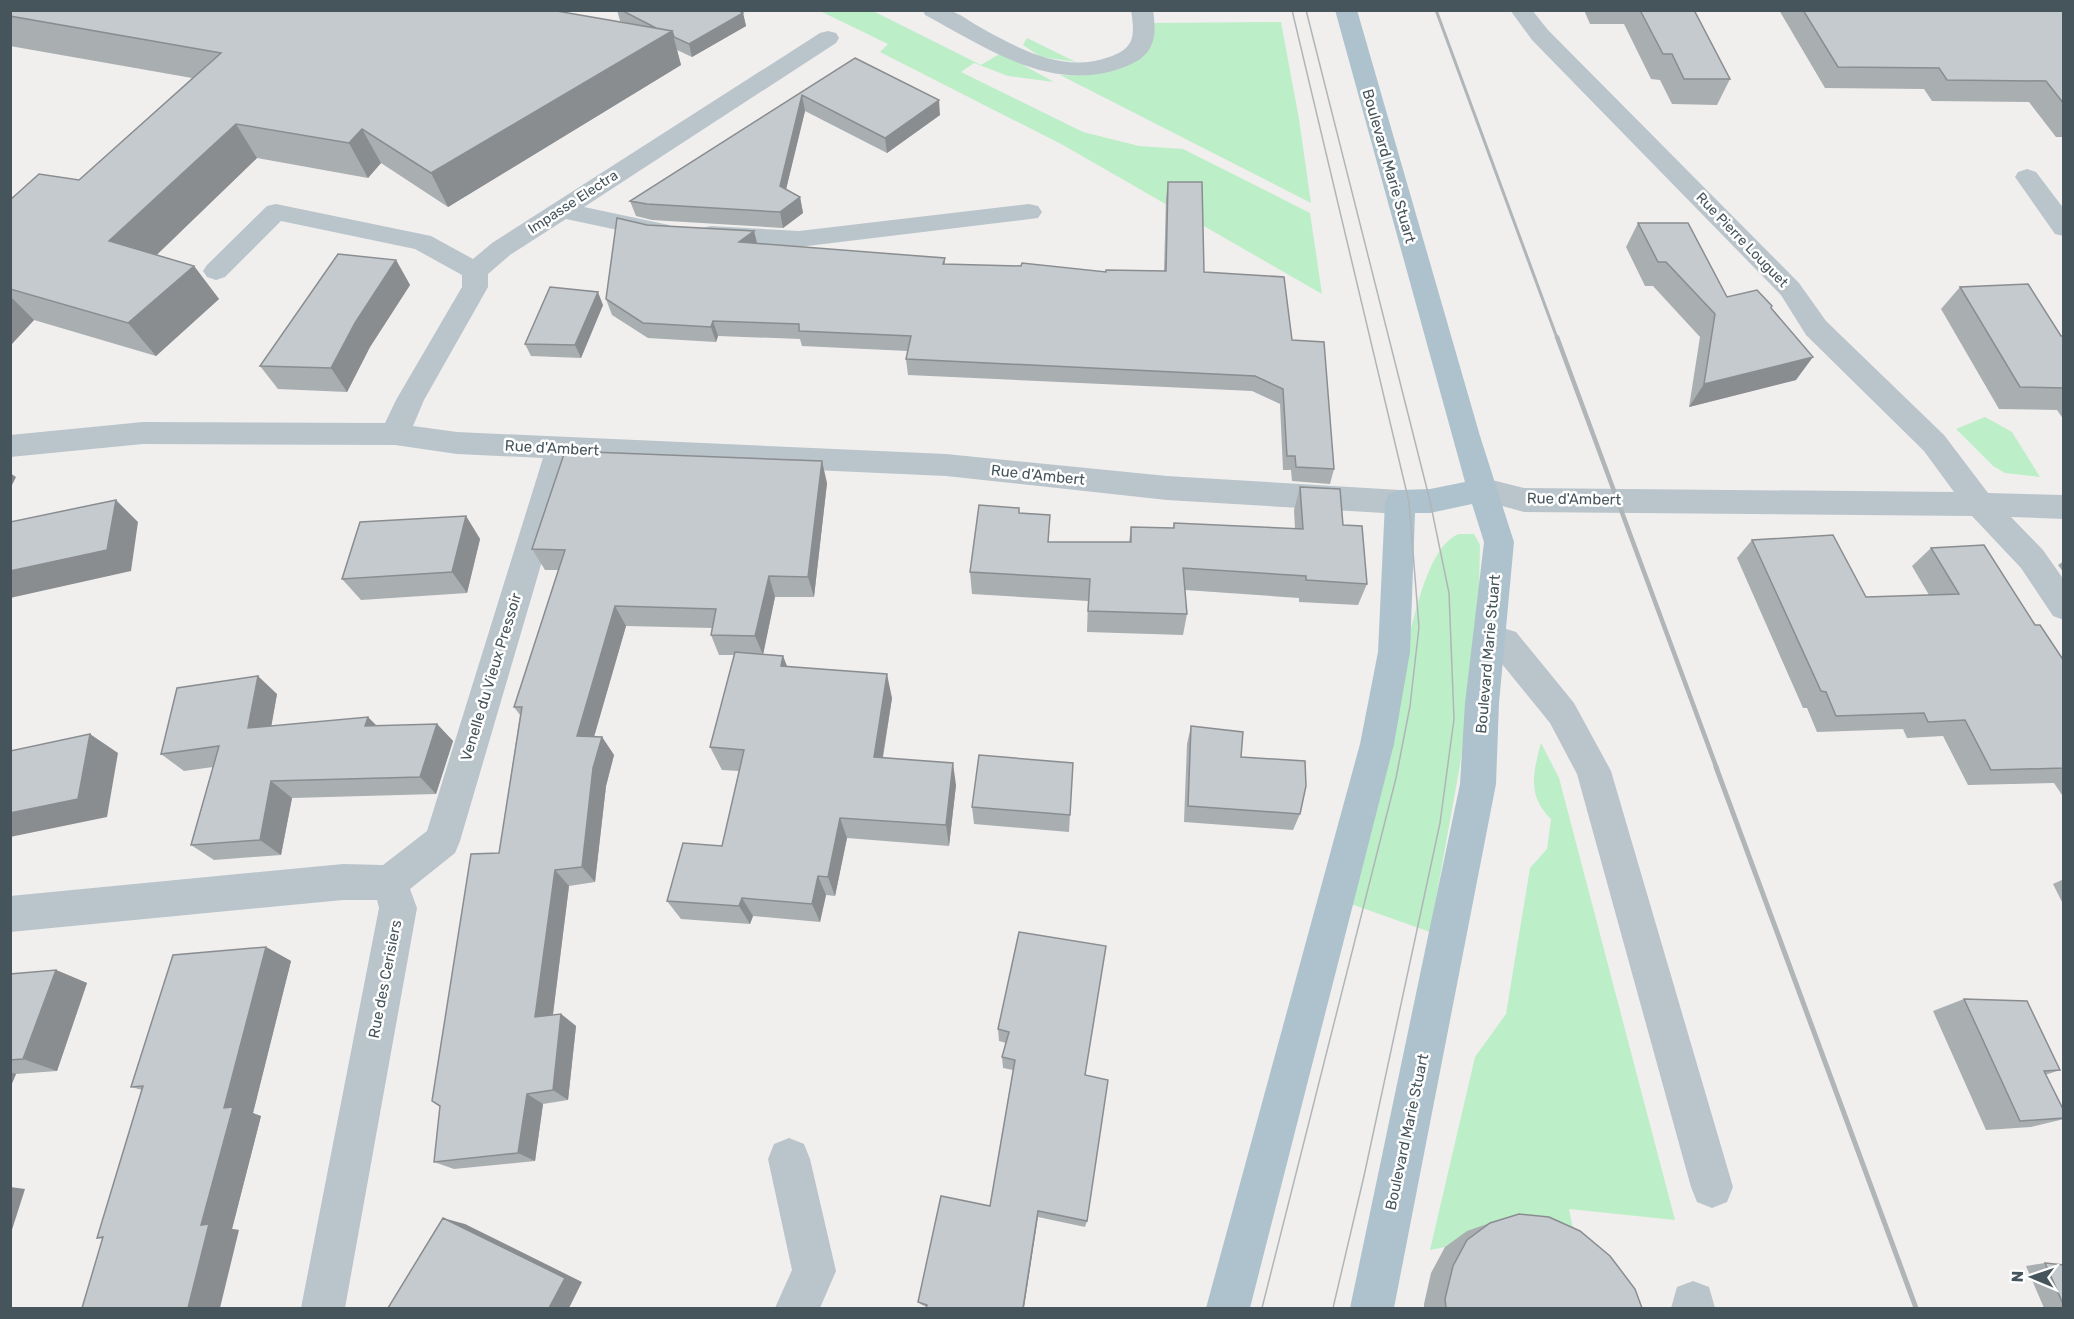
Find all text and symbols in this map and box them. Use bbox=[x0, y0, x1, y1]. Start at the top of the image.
street label: Boulevard Marie Stuart bbox=[1358, 87, 1420, 245]
street label: Impasse Electra bbox=[525, 167, 621, 237]
street label: Rue Pierre Louguet bbox=[1692, 189, 1792, 291]
street label: Rue d'Ambert bbox=[504, 437, 600, 459]
street label: Rue d'Ambert bbox=[990, 461, 1086, 489]
street label: Rue d'Ambert bbox=[1527, 489, 1621, 509]
street label: Boulevard Marie Stuart bbox=[1472, 574, 1504, 734]
street label: Venelle du Vieux Pressoir bbox=[457, 590, 525, 763]
street label: Rue des Cerisiers bbox=[365, 918, 405, 1040]
street label: Boulevard Marie Stuart bbox=[1382, 1052, 1432, 1212]
north arrow bbox=[2002, 1247, 2062, 1307]
text: N bbox=[2008, 1270, 2027, 1283]

